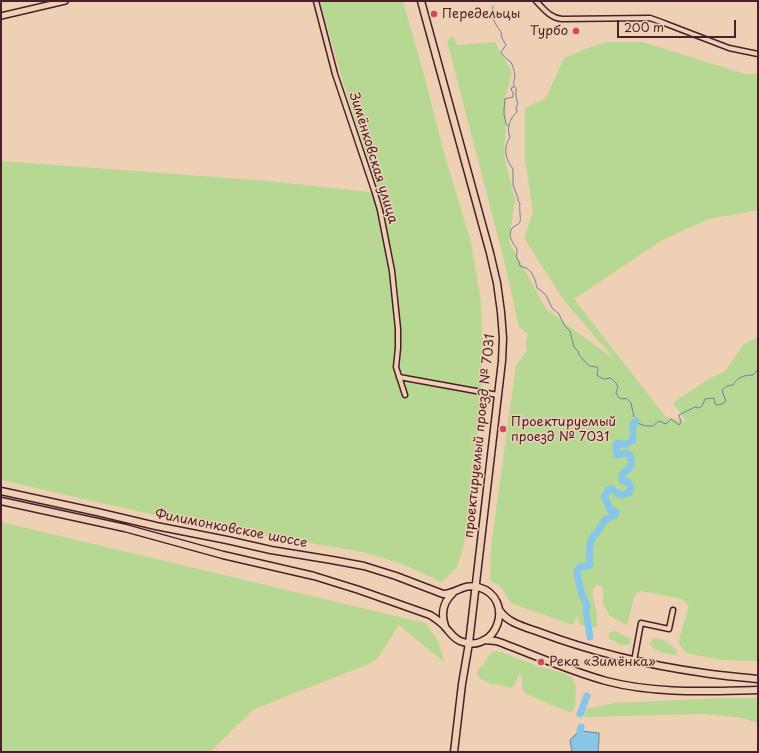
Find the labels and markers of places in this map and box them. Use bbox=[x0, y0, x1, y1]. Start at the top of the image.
place label: Передельцы bbox=[442, 6, 520, 22]
marker: Передельцы bbox=[429, 9, 439, 19]
place label: Турбо bbox=[530, 23, 568, 39]
marker: Турбо bbox=[571, 26, 581, 36]
place label: Проектируемый проезд № 7031 bbox=[511, 414, 616, 445]
marker: Проектируемый проезд № 7031 bbox=[498, 424, 508, 434]
place label: Река «Зимёнка» bbox=[549, 654, 656, 670]
marker: Река «Зимёнка» bbox=[536, 657, 546, 667]

